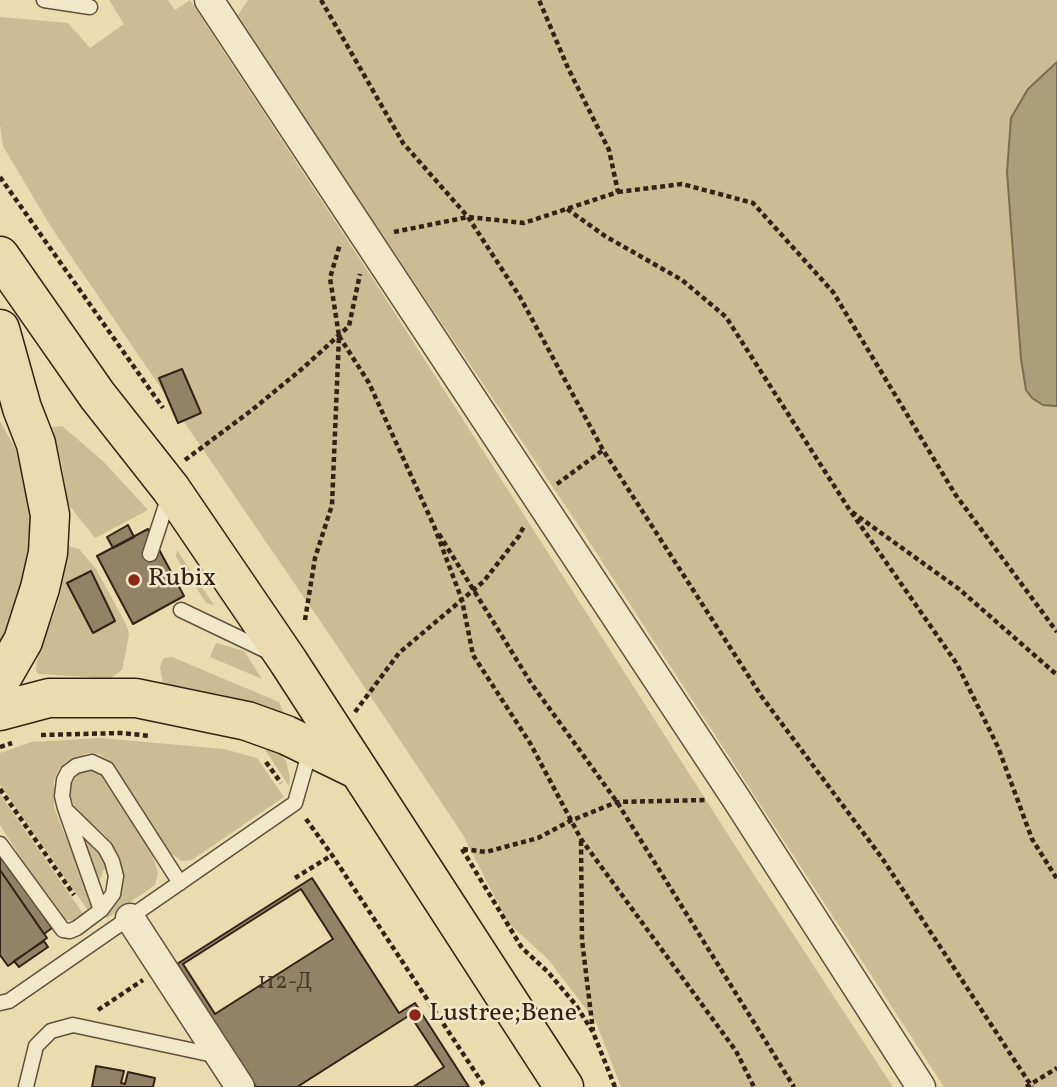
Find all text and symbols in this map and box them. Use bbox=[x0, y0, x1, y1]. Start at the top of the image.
place label: Rubix bbox=[148, 564, 216, 596]
marker: Rubix bbox=[126, 572, 142, 588]
house number: 112-Д bbox=[257, 970, 313, 998]
place label: Lustree;Bene bbox=[429, 999, 577, 1031]
marker: Lustree;Bene bbox=[407, 1007, 423, 1023]

